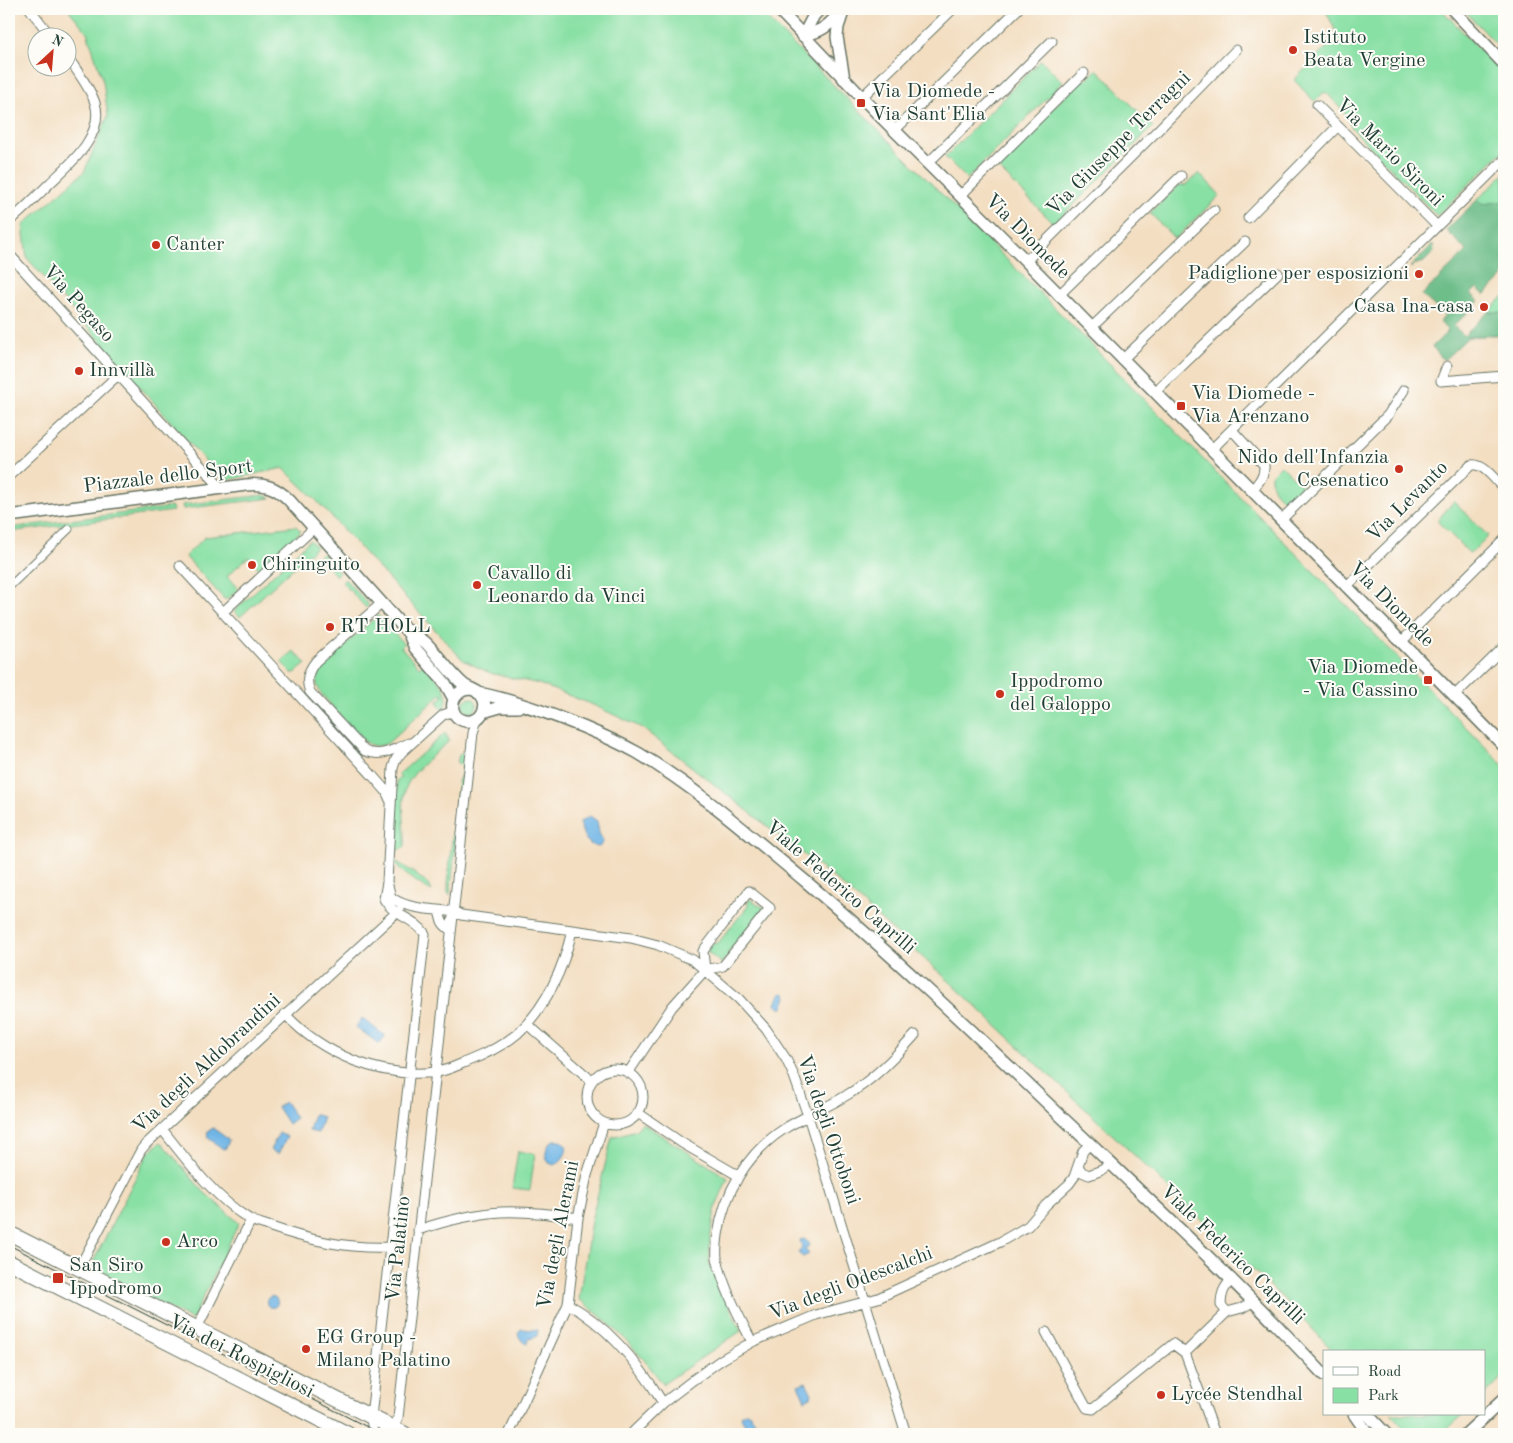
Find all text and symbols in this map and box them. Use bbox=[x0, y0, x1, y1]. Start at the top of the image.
north arrow bbox=[28, 28, 78, 78]
place label: Istituto Beata Vergine bbox=[1303, 28, 1425, 71]
text: N bbox=[49, 33, 65, 50]
marker: Istituto Beata Vergine bbox=[1287, 44, 1299, 56]
street label: Via Giuseppe Terragni bbox=[1043, 68, 1195, 220]
place label: Via Diomede - Via Sant'Elia bbox=[871, 82, 995, 125]
street label: Via Mario Sironi bbox=[1331, 95, 1447, 211]
marker: Via Diomede - Via Sant'Elia bbox=[855, 97, 867, 109]
street label: Via Diomede bbox=[981, 191, 1073, 283]
place label: Canter bbox=[166, 235, 224, 255]
marker: Canter bbox=[150, 239, 162, 251]
street label: Via Pegaso bbox=[38, 261, 118, 347]
place label: Padiglione per esposizioni bbox=[1188, 264, 1409, 284]
marker: Padiglione per esposizioni bbox=[1413, 268, 1425, 280]
place label: Casa Ina-casa bbox=[1353, 297, 1474, 317]
marker: Casa Ina-casa bbox=[1478, 301, 1490, 313]
place label: Innvillà bbox=[89, 361, 155, 381]
marker: Innvillà bbox=[73, 365, 85, 377]
place label: Via Diomede - Via Arenzano bbox=[1191, 384, 1315, 427]
marker: Via Diomede - Via Arenzano bbox=[1175, 400, 1187, 412]
place label: Nido dell'Infanzia Cesenatico bbox=[1237, 448, 1389, 491]
street label: Piazzale dello Sport bbox=[82, 457, 254, 497]
street label: Via Levanto bbox=[1364, 458, 1452, 546]
marker: Nido dell'Infanzia Cesenatico bbox=[1393, 463, 1405, 475]
place label: Chiringuito bbox=[262, 555, 360, 575]
marker: Chiringuito bbox=[246, 559, 258, 571]
street label: Via Diomede bbox=[1345, 559, 1437, 651]
place label: Cavallo di Leonardo da Vinci bbox=[487, 564, 645, 607]
marker: Cavallo di Leonardo da Vinci bbox=[471, 579, 483, 591]
place label: RT HOLL bbox=[340, 617, 431, 637]
marker: RT HOLL bbox=[324, 621, 336, 633]
place label: Via Diomede - Via Cassino bbox=[1303, 658, 1418, 701]
place label: Ippodromo del Galoppo bbox=[1010, 672, 1111, 715]
marker: Via Diomede - Via Cassino bbox=[1422, 674, 1434, 686]
marker: Ippodromo del Galoppo bbox=[994, 688, 1006, 700]
street label: Viale Federico Caprilli bbox=[761, 817, 919, 959]
street label: Via degli Aldobrandini bbox=[129, 990, 285, 1138]
street label: Via degli Ottoboni bbox=[793, 1053, 863, 1207]
street label: Via degli Alerami bbox=[535, 1159, 583, 1311]
street label: Viale Federico Caprilli bbox=[1156, 1181, 1308, 1329]
street label: Via Palatino bbox=[383, 1195, 415, 1303]
place label: Arco bbox=[176, 1232, 218, 1252]
marker: Arco bbox=[160, 1236, 172, 1248]
street label: Via degli Odescalchi bbox=[766, 1244, 936, 1324]
place label: San Siro Ippodromo bbox=[69, 1256, 162, 1299]
marker: San Siro Ippodromo bbox=[51, 1271, 65, 1285]
street label: Via dei Rospigliosi bbox=[165, 1312, 317, 1402]
place label: EG Group - Milano Palatino bbox=[316, 1328, 451, 1371]
marker: EG Group - Milano Palatino bbox=[300, 1343, 312, 1355]
legend bbox=[1323, 1350, 1486, 1416]
text: Road bbox=[1368, 1365, 1402, 1380]
place label: Lycée Stendhal bbox=[1171, 1385, 1303, 1405]
marker: Lycée Stendhal bbox=[1155, 1389, 1167, 1401]
text: Park bbox=[1368, 1389, 1399, 1404]

